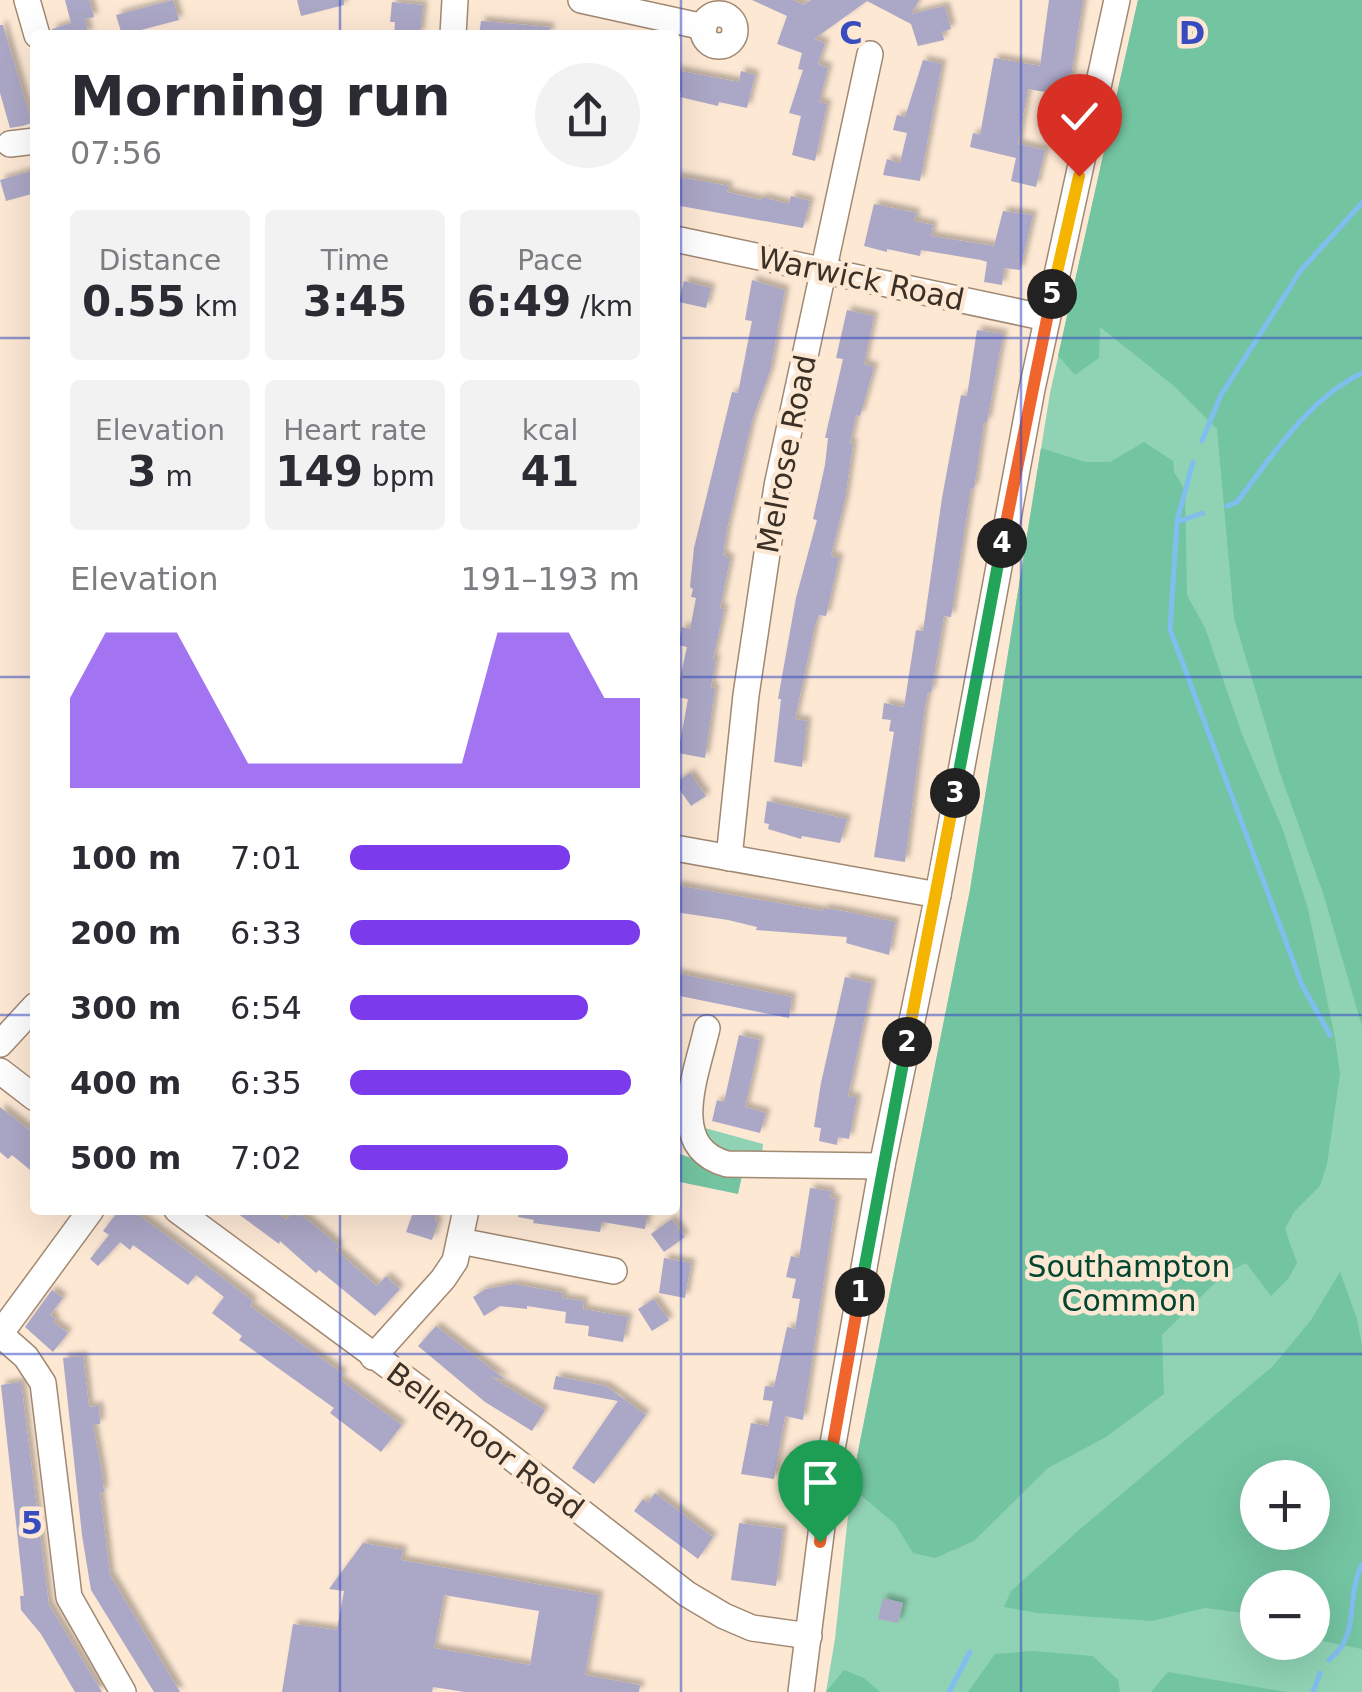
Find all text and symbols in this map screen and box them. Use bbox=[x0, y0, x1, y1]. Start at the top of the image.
text: C bbox=[839, 14, 863, 52]
text: D bbox=[1179, 14, 1205, 52]
button: share bbox=[535, 63, 640, 168]
text: Morning run bbox=[70, 64, 451, 128]
pin bbox=[1037, 74, 1122, 177]
icon: check bbox=[1052, 89, 1107, 144]
text: 07:56 bbox=[70, 134, 162, 172]
street label: Warwick Road bbox=[755, 240, 967, 317]
text: Distance bbox=[99, 244, 221, 277]
text: Time bbox=[321, 244, 389, 277]
text: Pace bbox=[517, 244, 583, 277]
pin: 5 bbox=[1027, 269, 1077, 319]
text: 0.55 bbox=[82, 277, 186, 326]
text: 3:45 bbox=[303, 277, 407, 326]
text: 6:49 bbox=[467, 277, 571, 326]
text: 5 bbox=[1042, 277, 1062, 310]
text: km bbox=[186, 290, 238, 323]
text: /km bbox=[571, 290, 633, 323]
street label: Melrose Road bbox=[750, 352, 823, 556]
text: Elevation bbox=[95, 414, 225, 447]
text: Heart rate bbox=[283, 414, 427, 447]
text: kcal bbox=[522, 414, 578, 447]
text: 3 bbox=[127, 447, 157, 496]
text: 149 bbox=[275, 447, 363, 496]
text: 41 bbox=[521, 447, 579, 496]
text: m bbox=[157, 460, 193, 493]
text: bpm bbox=[363, 460, 435, 493]
pin: 4 bbox=[977, 518, 1027, 568]
text: 4 bbox=[992, 526, 1012, 559]
text: Elevation bbox=[70, 560, 219, 598]
text: 191–193 m bbox=[461, 560, 640, 598]
pin: 3 bbox=[930, 768, 980, 818]
text: 3 bbox=[945, 776, 965, 809]
text: 100 m bbox=[70, 839, 181, 877]
text: 7:01 bbox=[230, 839, 302, 877]
text: 200 m bbox=[70, 914, 181, 952]
text: 6:33 bbox=[230, 914, 302, 952]
text: 300 m bbox=[70, 989, 181, 1027]
text: 6:54 bbox=[230, 989, 302, 1027]
pin: 2 bbox=[882, 1017, 932, 1067]
text: 2 bbox=[897, 1025, 917, 1058]
text: 400 m bbox=[70, 1064, 181, 1102]
text: 6:35 bbox=[230, 1064, 302, 1102]
text: 500 m bbox=[70, 1139, 181, 1177]
text: 7:02 bbox=[230, 1139, 302, 1177]
park label: Southampton Common bbox=[1028, 1249, 1230, 1318]
pin: 1 bbox=[835, 1267, 885, 1317]
text: 1 bbox=[850, 1275, 870, 1308]
street label: Bellemoor Road bbox=[380, 1355, 591, 1526]
pin bbox=[778, 1440, 863, 1543]
icon: arrive bbox=[793, 1455, 848, 1510]
map controls bbox=[1240, 1460, 1330, 1660]
button: + bbox=[1240, 1460, 1330, 1550]
text: 5 bbox=[21, 1504, 43, 1542]
button: − bbox=[1240, 1570, 1330, 1660]

